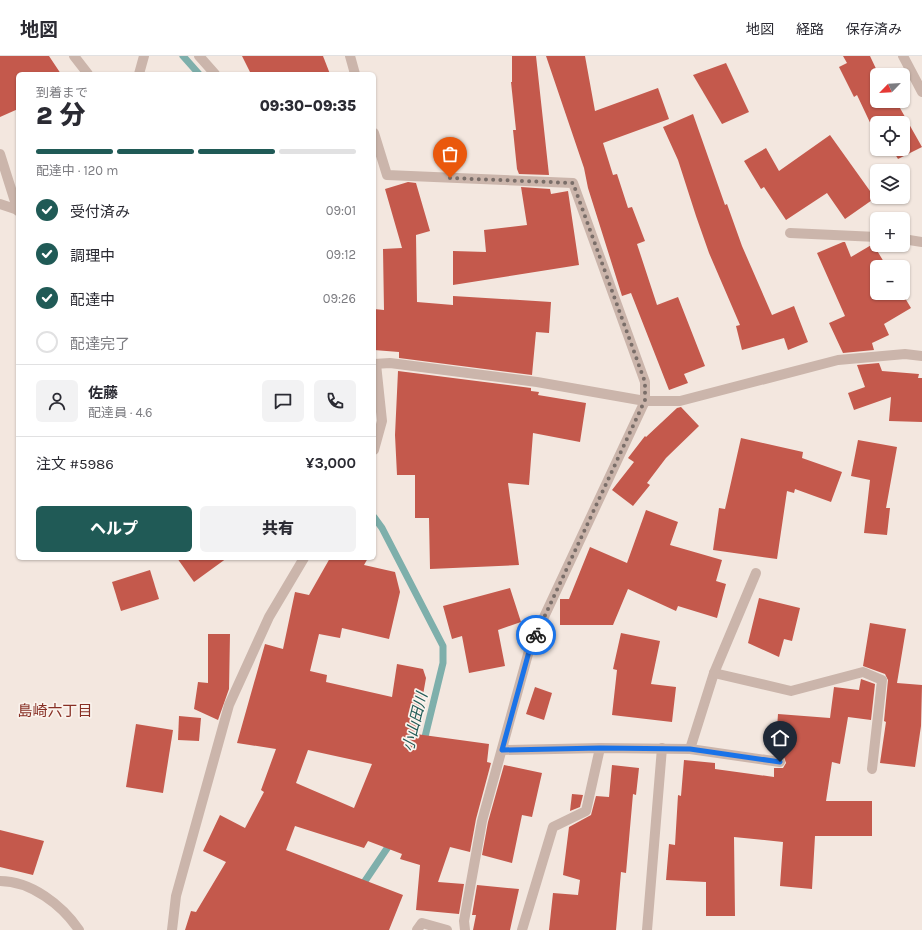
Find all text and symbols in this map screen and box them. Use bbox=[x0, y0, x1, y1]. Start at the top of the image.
text: 地図 bbox=[20, 19, 58, 41]
text: 地図 bbox=[746, 21, 774, 38]
text: 経路 bbox=[796, 21, 824, 38]
text: 保存済み bbox=[846, 21, 902, 38]
north arrow bbox=[870, 68, 910, 108]
map controls bbox=[870, 68, 910, 300]
text: 到着まで bbox=[36, 85, 88, 100]
text: 09:30–09:35 bbox=[260, 97, 356, 115]
text: 2 分 bbox=[36, 100, 85, 131]
button: locate bbox=[870, 116, 910, 156]
pin bbox=[433, 137, 467, 178]
icon: bag bbox=[439, 143, 461, 165]
text: 配達中 · 120 m bbox=[36, 163, 118, 178]
button: layers bbox=[870, 164, 910, 204]
icon: check bbox=[36, 199, 58, 221]
text: 受付済み bbox=[70, 203, 130, 221]
text: 09:01 bbox=[326, 203, 356, 218]
button: + bbox=[870, 212, 910, 252]
icon: check bbox=[36, 243, 58, 265]
text: 調理中 bbox=[70, 247, 115, 265]
text: 09:12 bbox=[326, 247, 356, 262]
button: − bbox=[870, 260, 910, 300]
icon: check bbox=[36, 287, 58, 309]
text: 配達中 bbox=[70, 291, 115, 309]
text: 09:26 bbox=[323, 291, 356, 306]
text: 配達完了 bbox=[70, 335, 130, 353]
button: person bbox=[36, 380, 78, 422]
button: chat bbox=[262, 380, 304, 422]
button: phone bbox=[314, 380, 356, 422]
text: 佐藤 bbox=[88, 384, 118, 402]
text: 配達員 · 4.6 bbox=[88, 405, 153, 420]
text: ¥3,000 bbox=[306, 454, 356, 472]
text: 注文 #5986 bbox=[36, 455, 114, 473]
button: ヘルプ bbox=[36, 506, 192, 552]
button: 共有 bbox=[200, 506, 356, 552]
courier bbox=[516, 615, 556, 655]
icon: bike bbox=[525, 624, 547, 646]
water label: 小山田川 bbox=[399, 689, 431, 753]
district label: 島崎六丁目 bbox=[17, 702, 93, 720]
pin bbox=[763, 721, 797, 762]
icon: home bbox=[769, 727, 791, 749]

